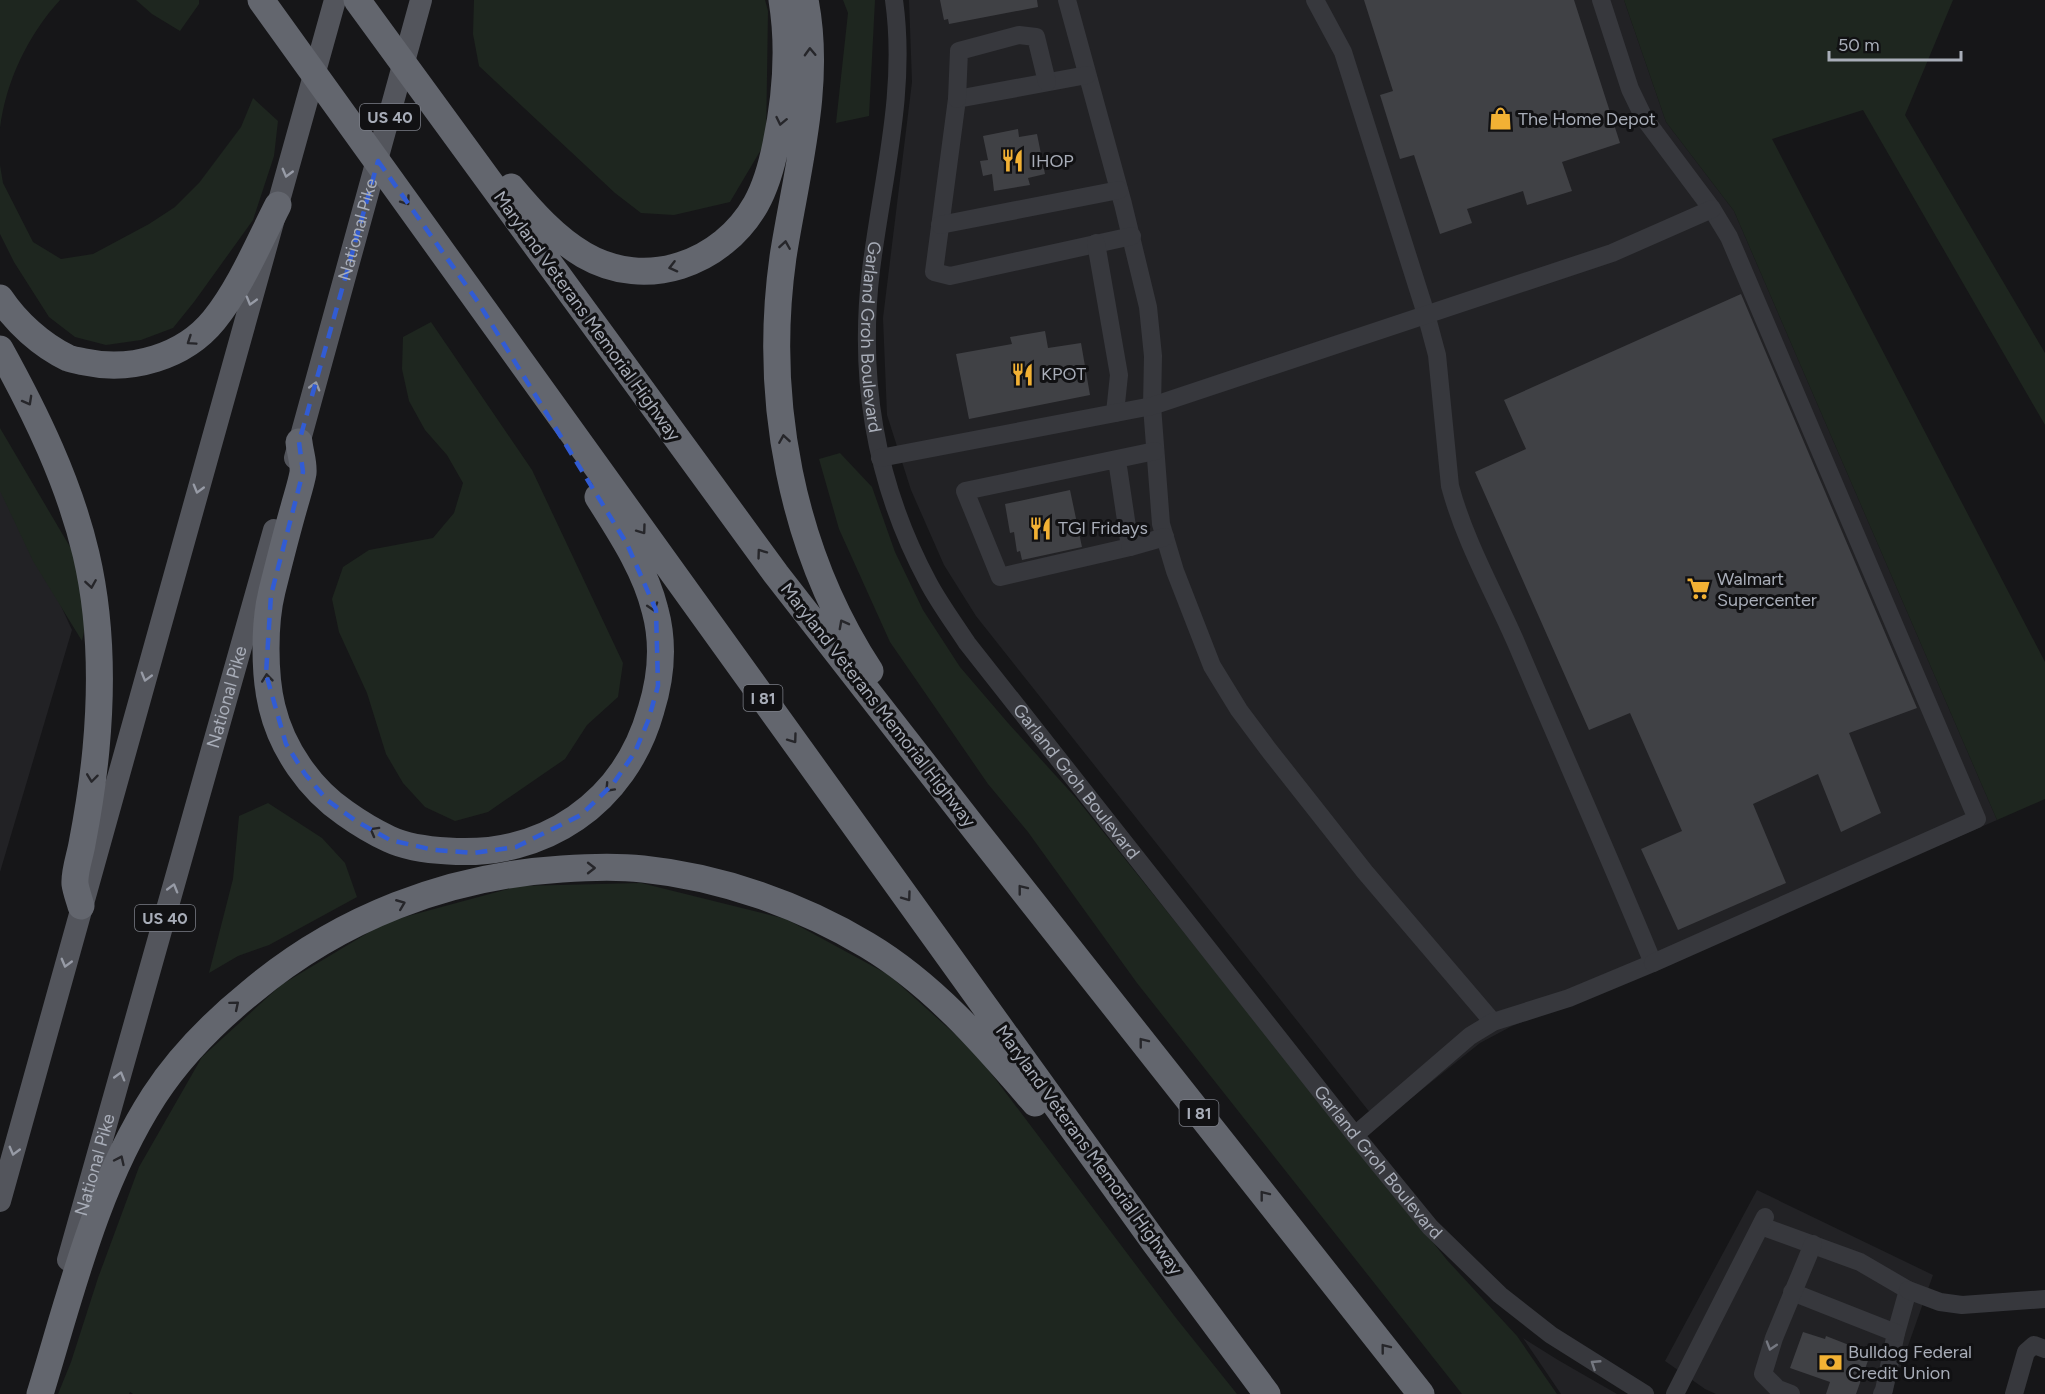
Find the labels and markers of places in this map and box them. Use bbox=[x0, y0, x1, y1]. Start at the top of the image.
shop icon: The Home Depot bbox=[1487, 106, 1513, 132]
place label: The Home Depot bbox=[1518, 108, 1656, 130]
restaurant icon: IHOP bbox=[1000, 148, 1026, 174]
place label: IHOP bbox=[1031, 150, 1074, 172]
restaurant icon: KPOT bbox=[1010, 361, 1036, 387]
place label: KPOT bbox=[1041, 363, 1086, 385]
restaurant icon: TGI Fridays bbox=[1027, 515, 1053, 541]
place label: TGI Fridays bbox=[1058, 517, 1148, 539]
place label: Walmart Supercenter bbox=[1717, 568, 1817, 611]
supermarket icon: Walmart Supercenter bbox=[1686, 576, 1712, 602]
place label: Bulldog Federal Credit Union bbox=[1848, 1341, 1972, 1384]
bank icon: Bulldog Federal Credit Union bbox=[1817, 1349, 1843, 1375]

